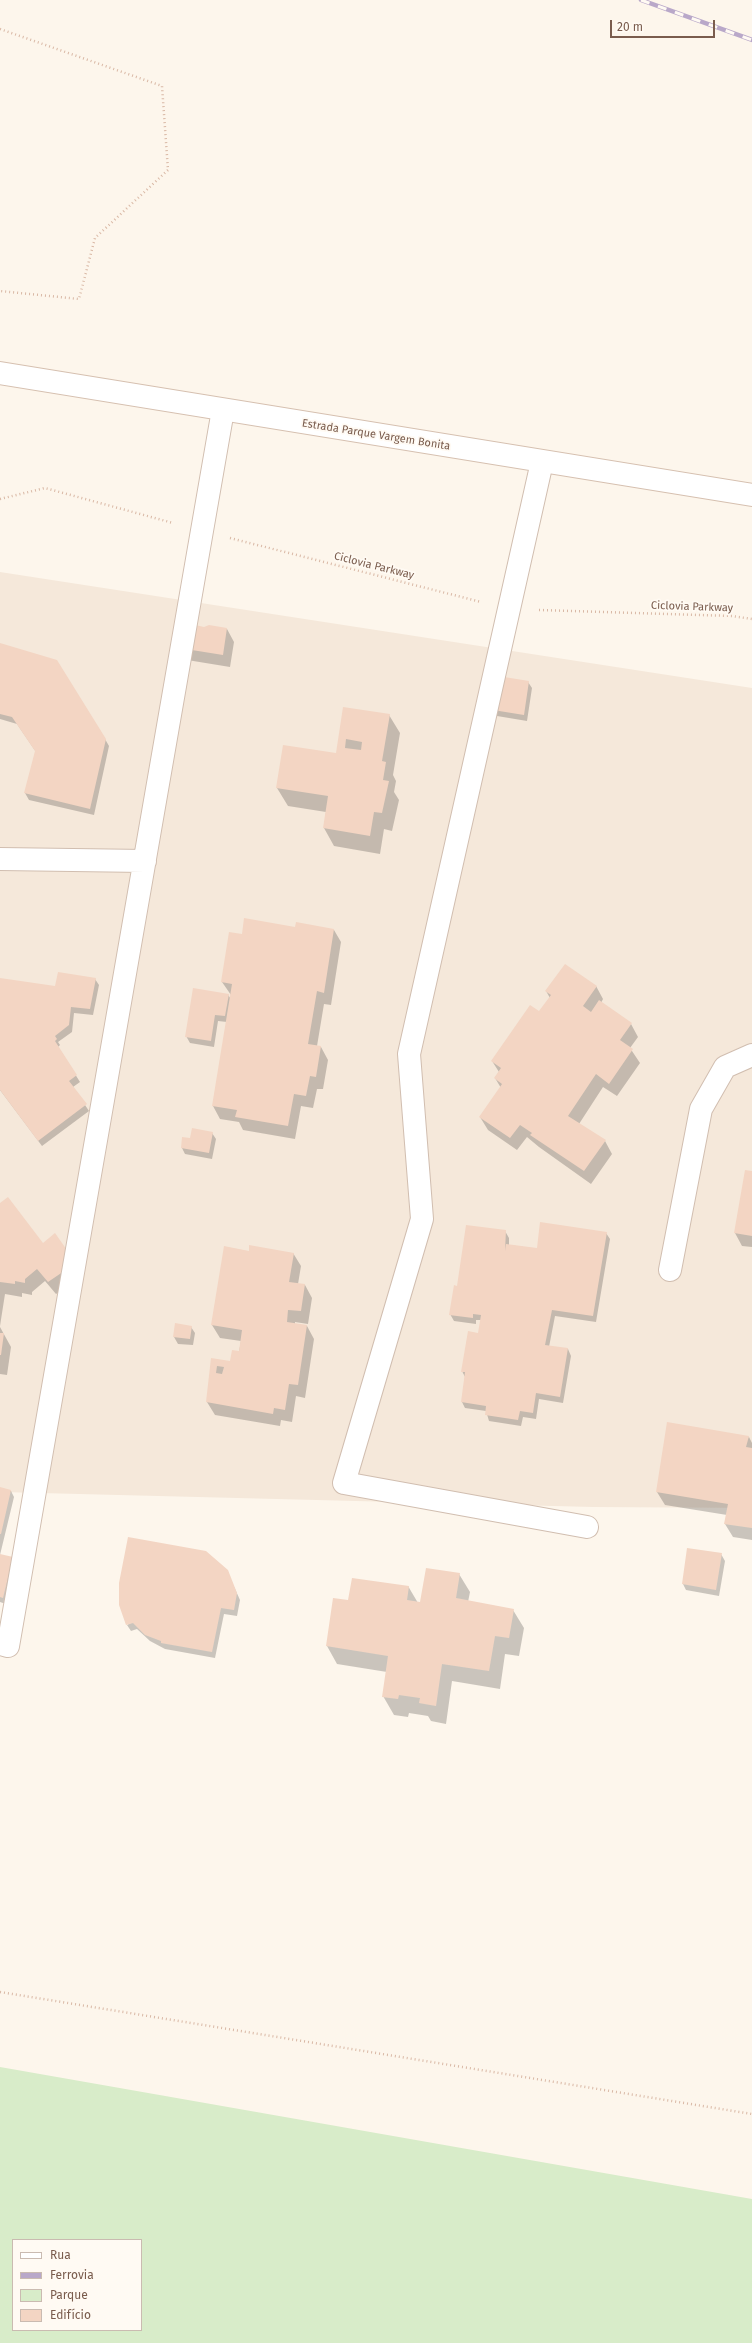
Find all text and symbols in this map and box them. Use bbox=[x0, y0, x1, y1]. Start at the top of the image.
scale bar bbox=[612, 12, 717, 38]
text: 20 m bbox=[617, 20, 643, 34]
street label: Estrada Parque Vargem Bonita bbox=[301, 417, 451, 453]
street label: Ciclovia Parkway bbox=[333, 550, 415, 582]
street label: Ciclovia Parkway bbox=[651, 599, 733, 615]
legend bbox=[12, 2239, 142, 2331]
text: Rua bbox=[50, 2248, 71, 2262]
text: Ferrovia bbox=[50, 2268, 94, 2282]
text: Parque bbox=[50, 2288, 88, 2302]
text: Edifício bbox=[50, 2308, 91, 2322]

